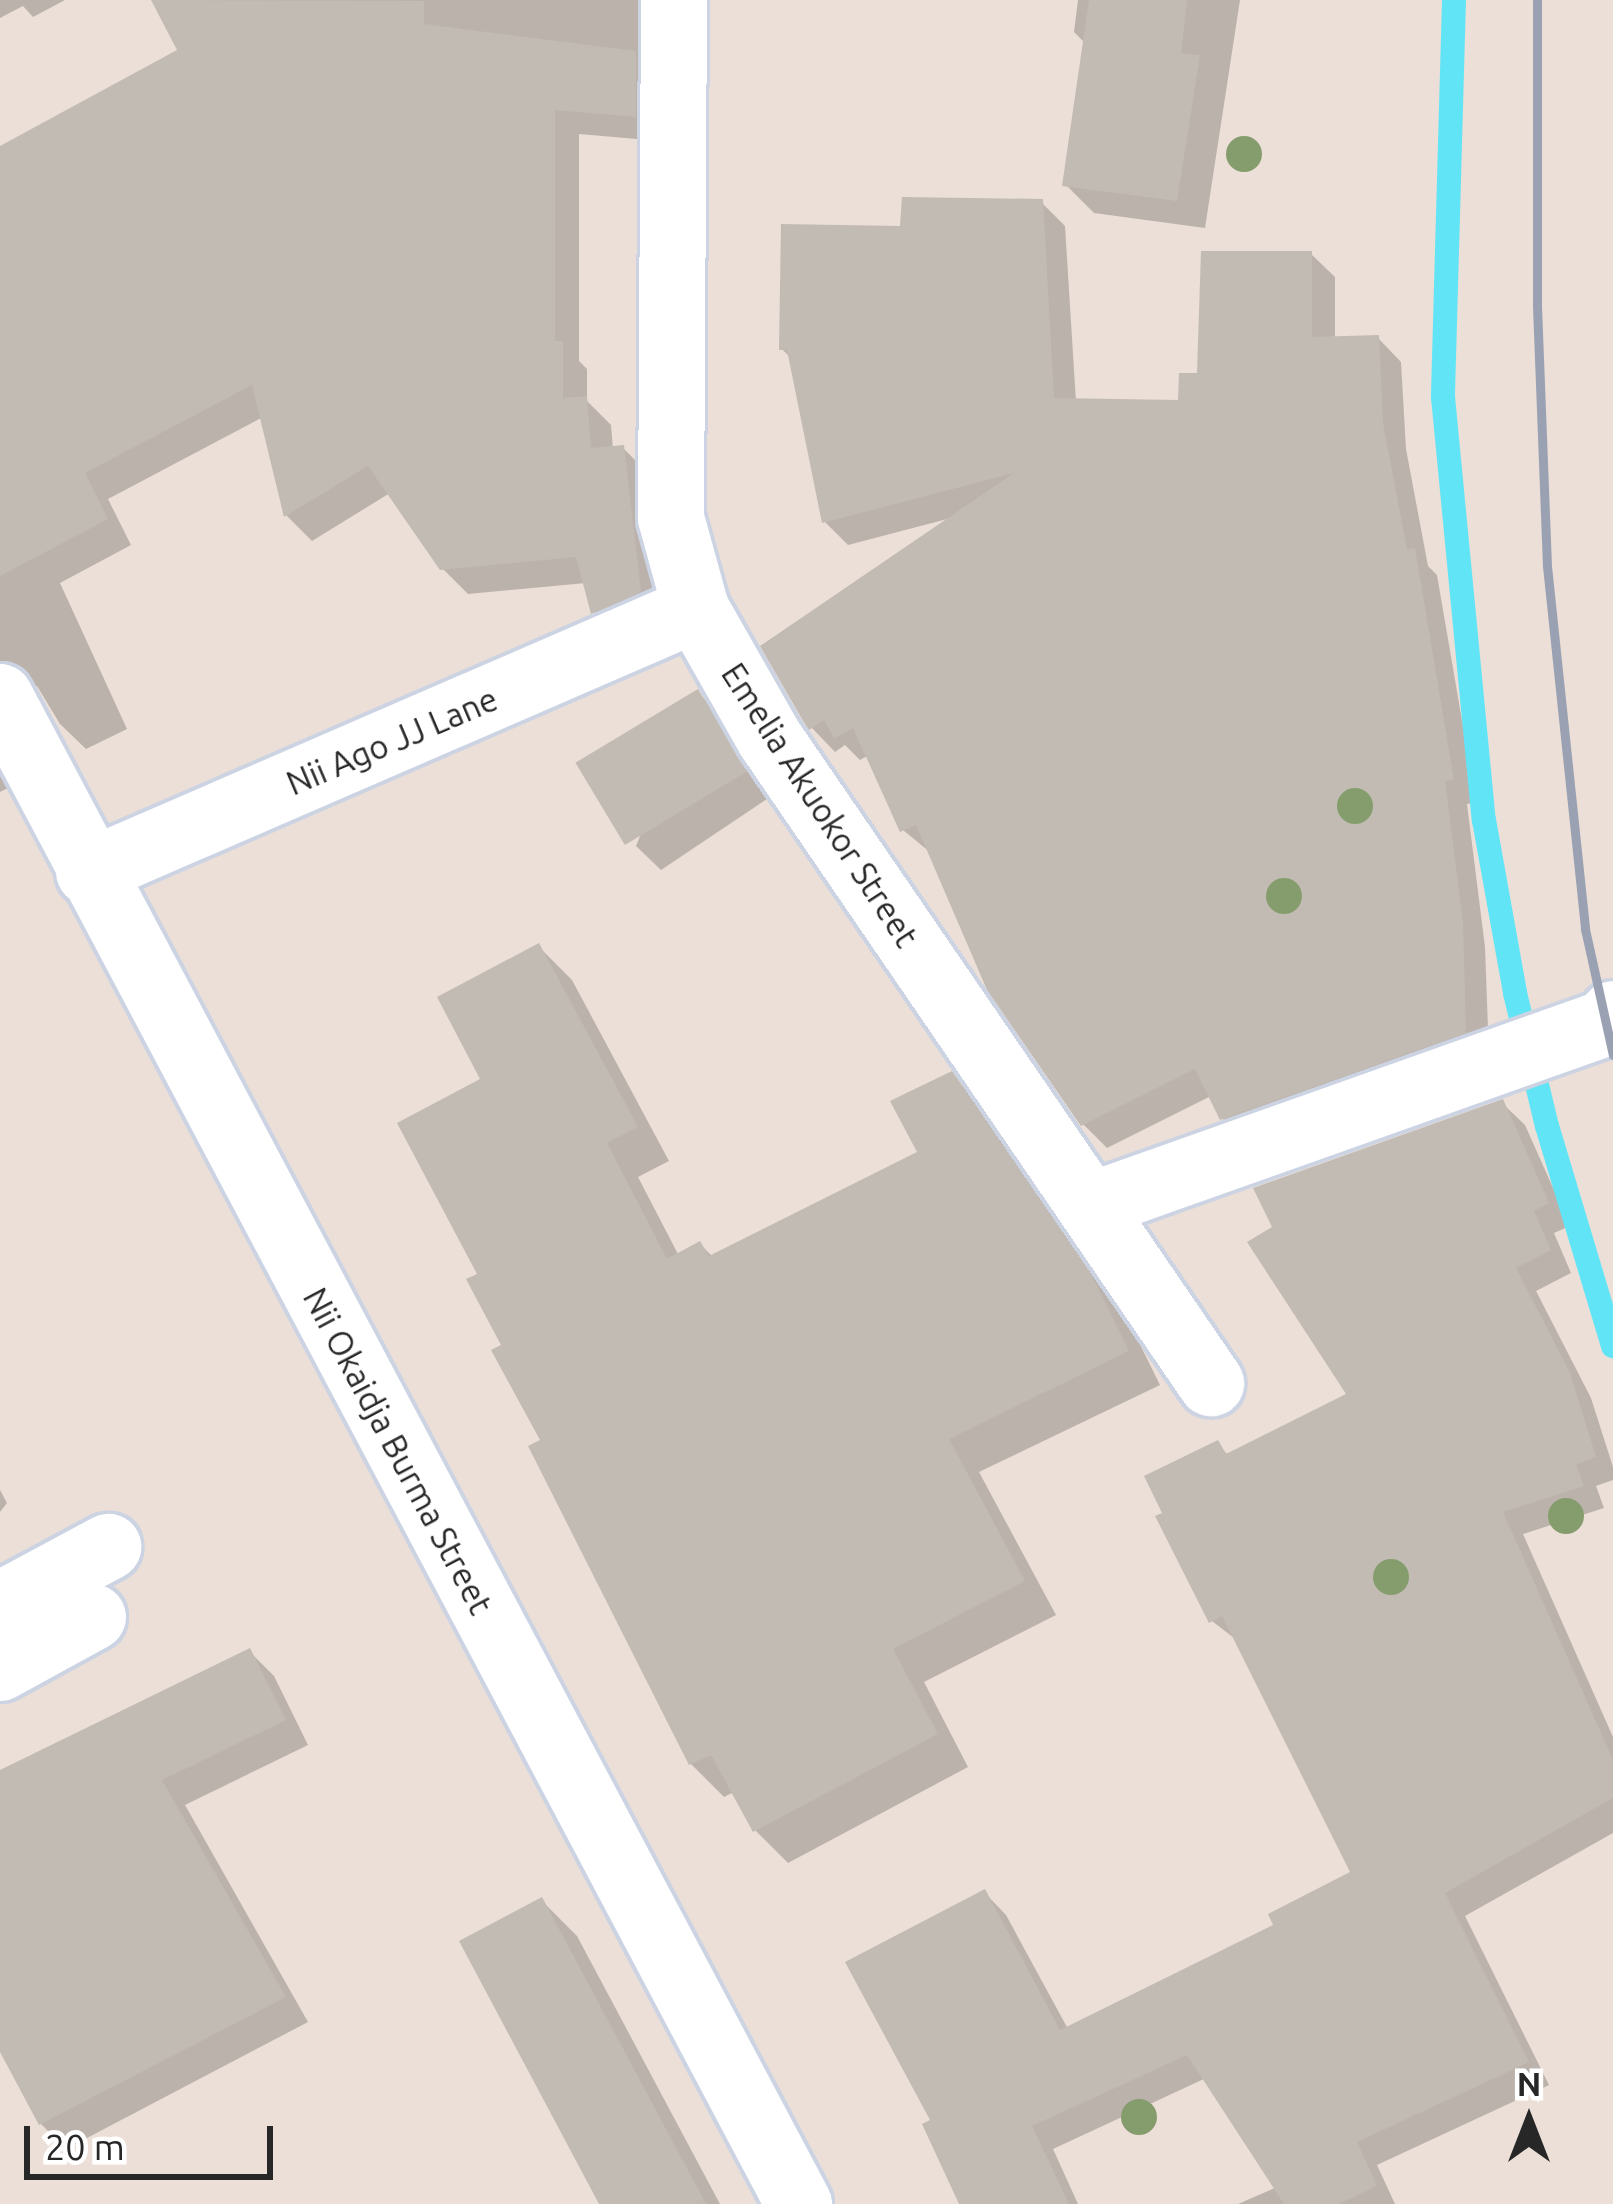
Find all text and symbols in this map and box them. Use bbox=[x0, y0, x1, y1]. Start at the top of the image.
street label: Emelia Akuokor Street bbox=[713, 656, 927, 954]
street label: Nii Ago JJ Lane bbox=[281, 679, 503, 803]
street label: Nii Okaidja Burma Street bbox=[295, 1281, 501, 1621]
north arrow bbox=[1469, 2060, 1589, 2180]
text: N bbox=[1517, 2065, 1541, 2102]
scale bar bbox=[30, 2102, 279, 2176]
text: 20 m bbox=[45, 2126, 125, 2167]

